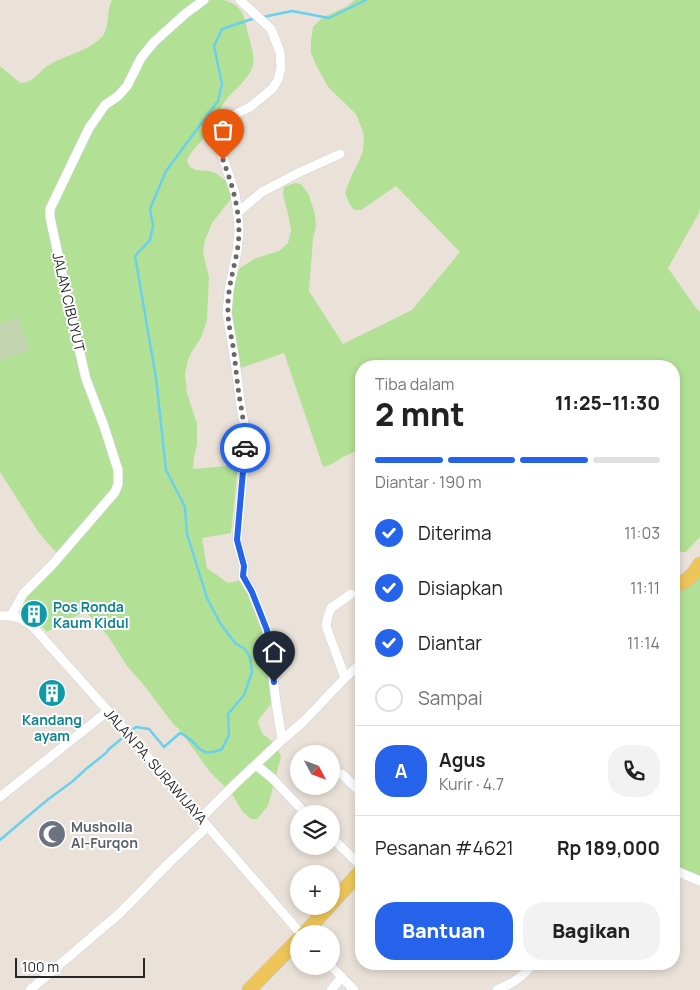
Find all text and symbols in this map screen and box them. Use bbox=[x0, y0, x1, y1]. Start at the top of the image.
pin bbox=[202, 109, 244, 160]
icon: bag bbox=[209, 116, 237, 144]
street label: JALAN CIBUYUT bbox=[48, 251, 90, 354]
text: Tiba dalam bbox=[375, 373, 454, 395]
text: 11:25–11:30 bbox=[555, 390, 660, 416]
text: 2 mnt bbox=[375, 392, 465, 436]
courier bbox=[220, 423, 270, 473]
icon: car bbox=[231, 434, 259, 462]
text: Diantar · 190 m bbox=[375, 471, 482, 493]
icon: check bbox=[375, 519, 403, 547]
text: Diterima bbox=[418, 520, 491, 546]
text: 11:03 bbox=[624, 522, 660, 544]
icon: check bbox=[375, 574, 403, 602]
text: Disiapkan bbox=[418, 575, 503, 601]
text: 11:11 bbox=[630, 577, 660, 599]
place label: Pos Ronda Kaum Kidul bbox=[53, 597, 129, 632]
building icon: Pos Ronda Kaum Kidul bbox=[19, 599, 49, 629]
icon: check bbox=[375, 629, 403, 657]
text: Diantar bbox=[418, 630, 482, 656]
pin bbox=[253, 631, 295, 682]
text: 11:14 bbox=[627, 632, 660, 654]
icon: home bbox=[260, 638, 288, 666]
building icon: Kandang ayam bbox=[37, 678, 67, 708]
text: Sampai bbox=[418, 685, 483, 711]
street label: JALAN PA. SURAWIJAYA bbox=[100, 704, 212, 828]
place label: Kandang ayam bbox=[22, 710, 82, 745]
north arrow bbox=[290, 745, 340, 795]
map controls bbox=[290, 745, 340, 975]
button: phone bbox=[608, 745, 660, 797]
text: Agus bbox=[439, 747, 486, 773]
text: A bbox=[395, 758, 407, 784]
text: Kurir · 4.7 bbox=[439, 773, 504, 795]
button: layers bbox=[290, 805, 340, 855]
place label: Musholla Al-Furqon bbox=[71, 817, 138, 852]
mosque icon: Musholla Al-Furqon bbox=[37, 819, 67, 849]
text: Pesanan #4621 bbox=[375, 835, 514, 861]
text: Rp 189,000 bbox=[557, 835, 660, 861]
button: + bbox=[290, 865, 340, 915]
button: Bantuan bbox=[375, 902, 513, 960]
button: Bagikan bbox=[523, 902, 660, 960]
button: − bbox=[290, 925, 340, 975]
scale bar bbox=[15, 955, 145, 978]
text: 100 m bbox=[22, 957, 59, 976]

